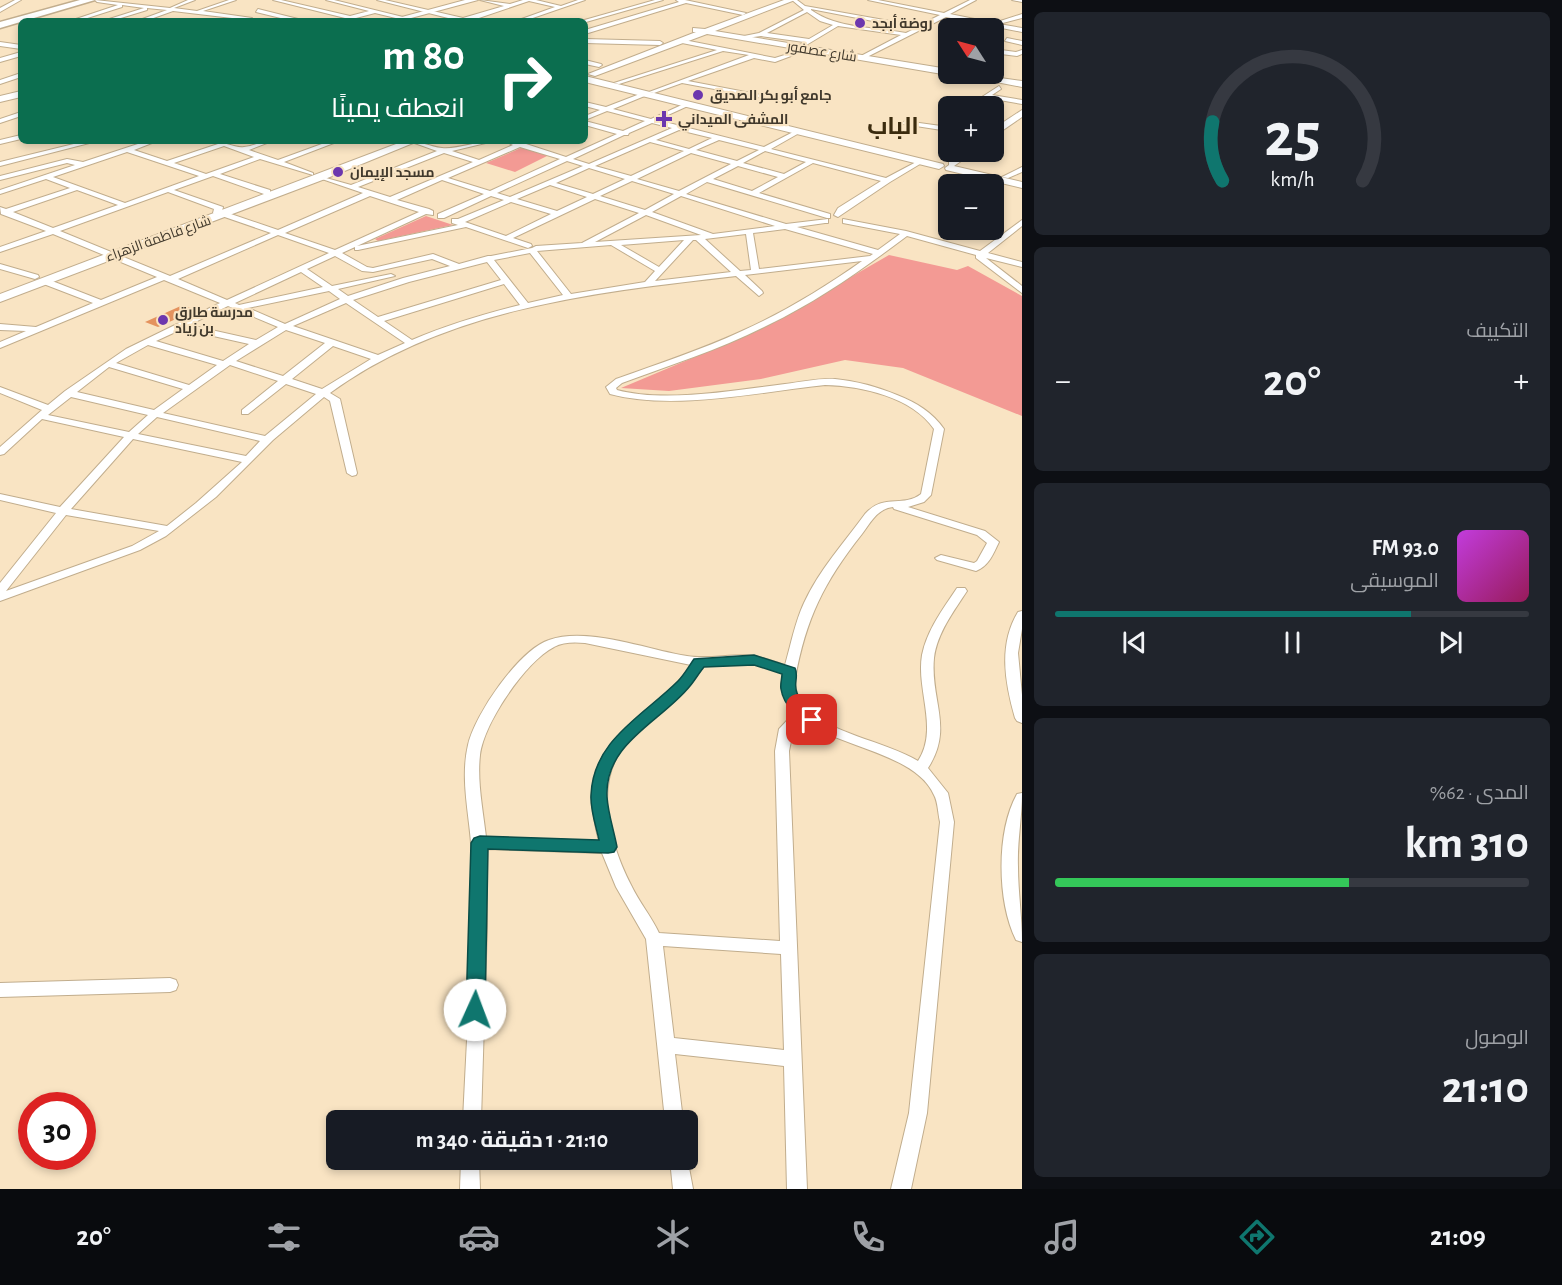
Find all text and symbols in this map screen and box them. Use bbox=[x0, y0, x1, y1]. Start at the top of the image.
place label: روضة أبجد bbox=[872, 14, 933, 32]
marker: روضة أبجد bbox=[853, 16, 867, 30]
north arrow bbox=[938, 18, 1004, 84]
map controls bbox=[938, 18, 1004, 240]
text: 80 m bbox=[382, 35, 465, 77]
street label: شارع عصفور bbox=[785, 39, 858, 65]
icon: right bbox=[486, 42, 564, 120]
place label: جامع أبو بكر الصديق bbox=[710, 86, 832, 105]
marker: جامع أبو بكر الصديق bbox=[691, 88, 705, 102]
text: انعطف يمينًا bbox=[331, 95, 465, 122]
button: + bbox=[938, 96, 1004, 162]
text: 25 bbox=[1264, 105, 1320, 167]
marker: المشفى الميداني bbox=[655, 110, 673, 128]
place label: المشفى الميداني bbox=[678, 111, 788, 131]
district label: الباب bbox=[867, 115, 919, 139]
marker: مسجد الإيمان bbox=[331, 165, 345, 179]
place label: مسجد الإيمان bbox=[350, 166, 434, 182]
text: km/h bbox=[1270, 169, 1314, 190]
button: − bbox=[938, 174, 1004, 240]
street label: شارع فاطمة الزهراء bbox=[104, 213, 213, 265]
place label: مدرسة طارق بن زياد bbox=[175, 306, 253, 337]
marker: مدرسة طارق بن زياد bbox=[156, 313, 170, 327]
text: التكييف bbox=[1466, 321, 1529, 341]
text: 20° bbox=[1263, 359, 1321, 404]
text: − bbox=[1055, 365, 1071, 398]
text: + bbox=[1513, 365, 1529, 398]
text: 93.0 FM bbox=[1372, 537, 1439, 559]
text: الموسيقى bbox=[1350, 571, 1439, 591]
icon: previous bbox=[1118, 626, 1151, 659]
icon: pause bbox=[1276, 626, 1309, 659]
icon: next bbox=[1434, 626, 1467, 659]
pin bbox=[786, 694, 837, 745]
icon: arrive bbox=[795, 703, 828, 736]
text: المدى · 62% bbox=[1430, 783, 1529, 803]
text: 310 km bbox=[1405, 821, 1529, 866]
position arrow bbox=[443, 978, 507, 1042]
text: الوصول bbox=[1465, 1028, 1529, 1048]
text: 21:10 bbox=[1442, 1066, 1529, 1111]
speed limit sign: 30 bbox=[18, 1092, 96, 1170]
text: 21:10 · 1 دقيقة · 340 m bbox=[416, 1129, 608, 1151]
icon: filters bbox=[263, 1216, 305, 1258]
icon: car bbox=[458, 1216, 500, 1258]
icon: climate bbox=[652, 1216, 694, 1258]
icon: phone bbox=[847, 1216, 889, 1258]
icon: music bbox=[1041, 1216, 1083, 1258]
icon: directions bbox=[1236, 1216, 1278, 1258]
text: 20° bbox=[76, 1223, 111, 1250]
text: 21:09 bbox=[1430, 1223, 1486, 1250]

